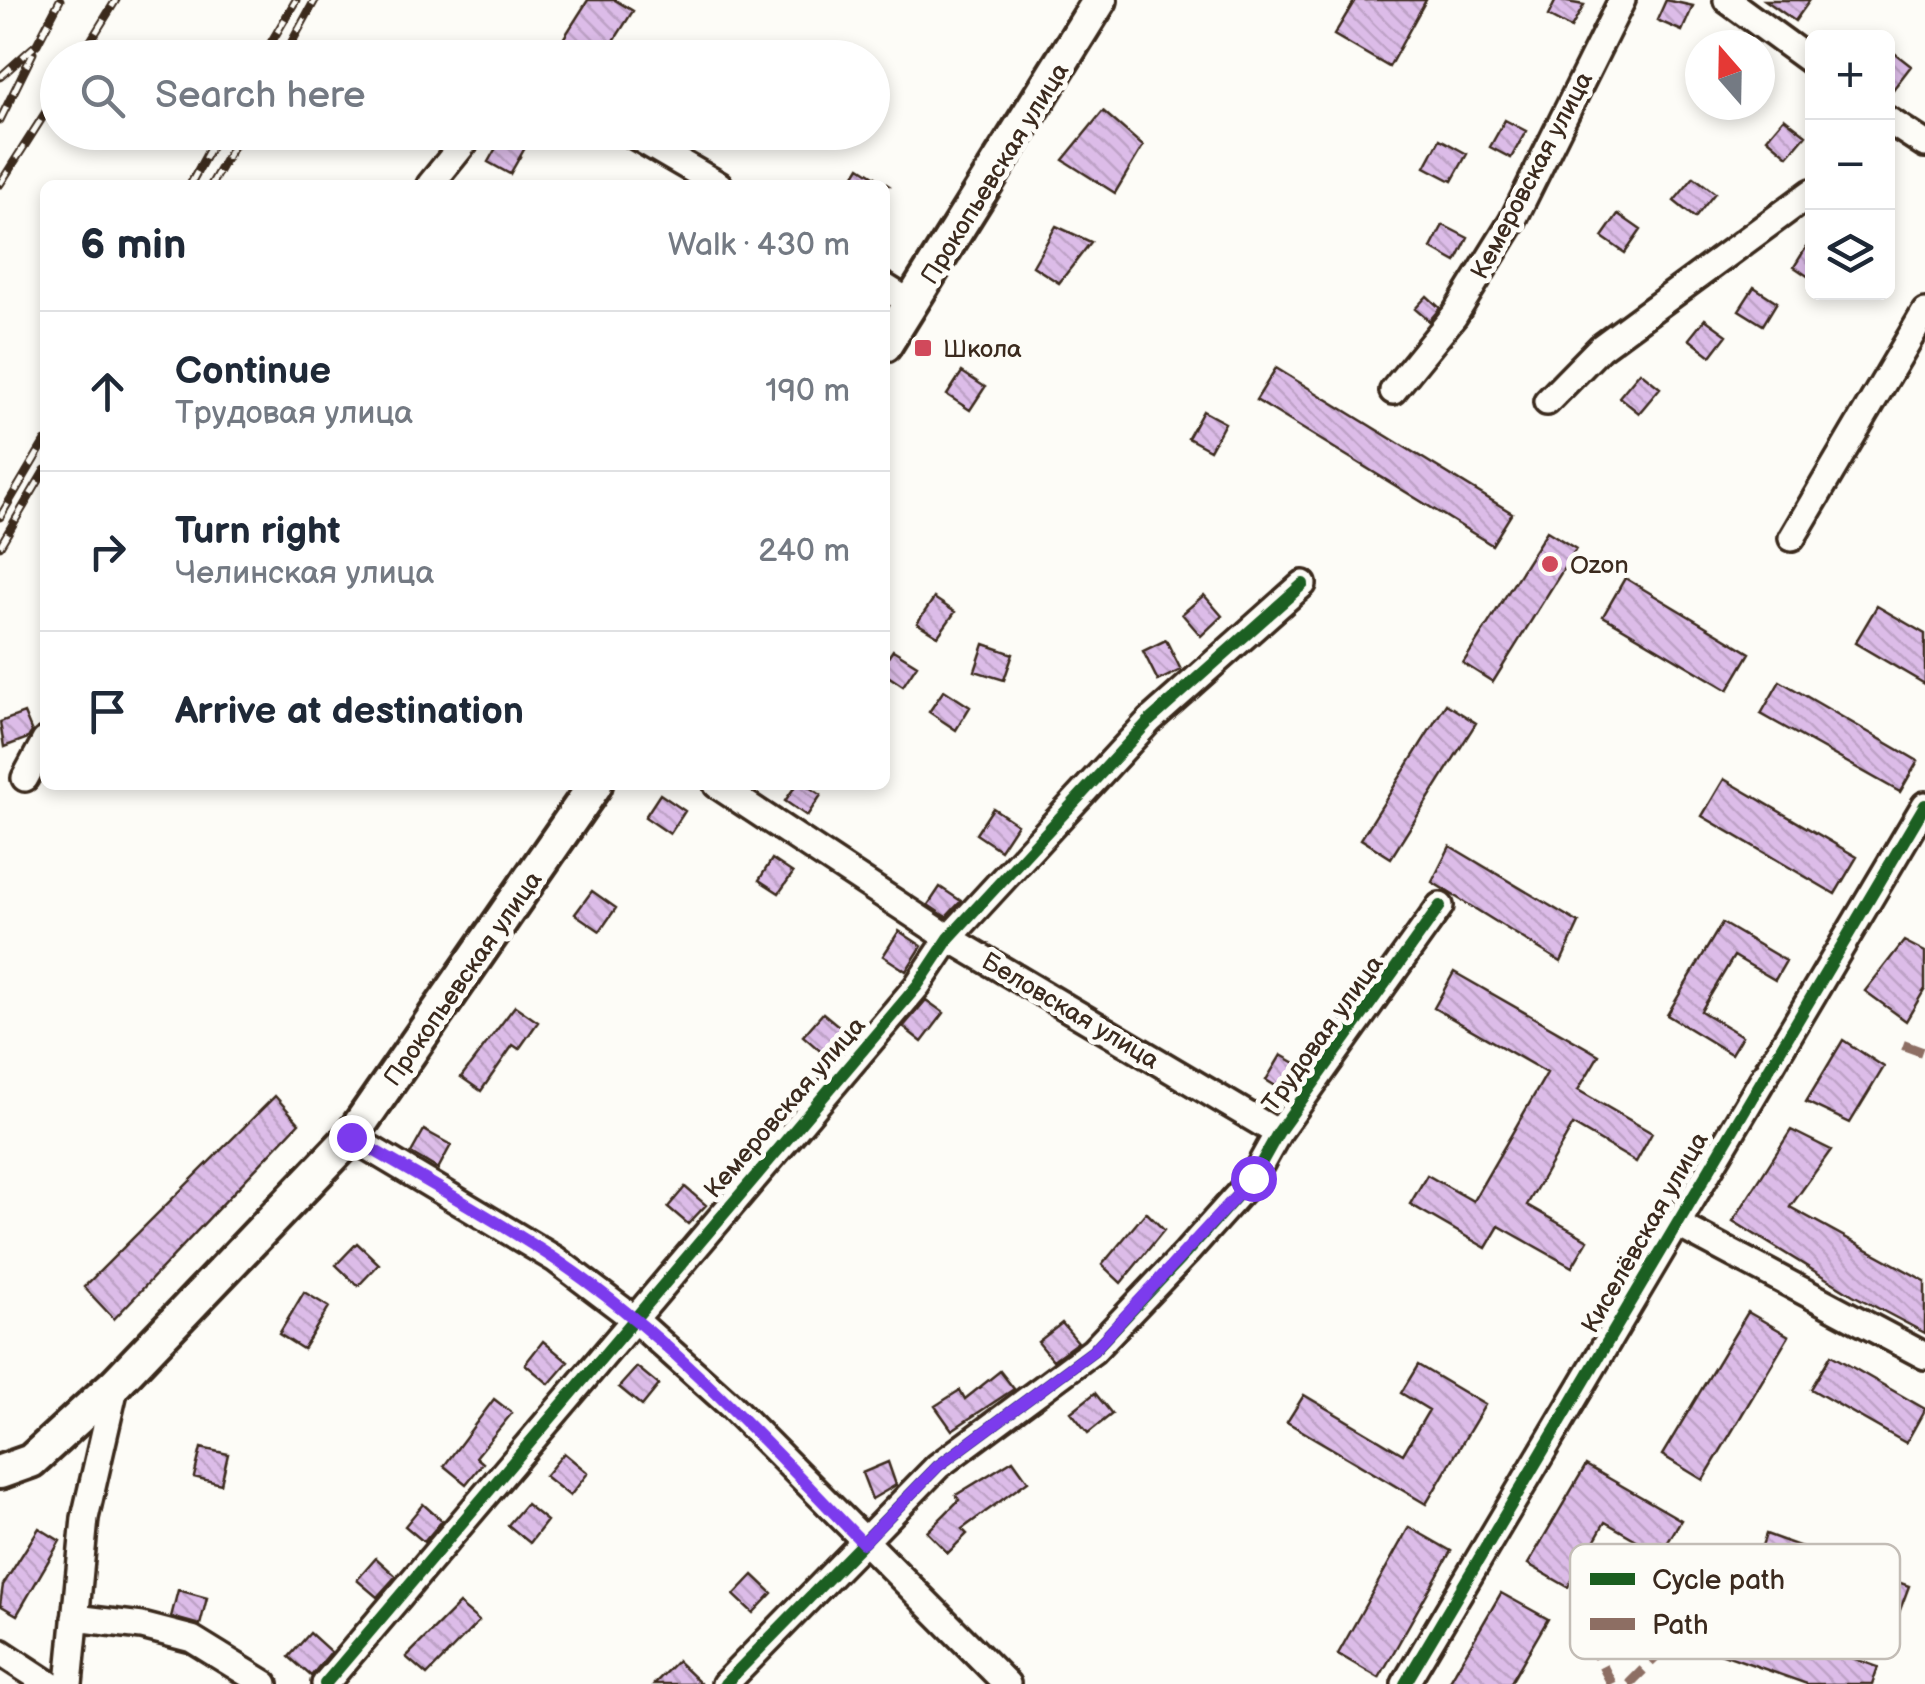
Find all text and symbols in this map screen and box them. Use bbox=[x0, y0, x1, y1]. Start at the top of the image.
north arrow bbox=[1685, 30, 1775, 120]
map controls bbox=[1805, 30, 1895, 300]
button: + bbox=[1805, 30, 1895, 120]
search box bbox=[40, 40, 890, 150]
street label: Прокопьевская улица bbox=[914, 57, 1076, 290]
street label: Кемеровская улица bbox=[1465, 67, 1600, 285]
icon: search bbox=[75, 68, 130, 123]
text: Search here bbox=[155, 73, 366, 118]
button: − bbox=[1805, 120, 1895, 210]
button: layers bbox=[1805, 210, 1895, 300]
text: 6 min bbox=[80, 220, 186, 271]
text: Walk · 430 m bbox=[668, 226, 850, 265]
place label: Школа bbox=[943, 334, 1022, 365]
marker: Школа bbox=[912, 337, 934, 359]
text: Continue bbox=[175, 349, 331, 394]
icon: ahead bbox=[80, 364, 135, 419]
text: 190 m bbox=[765, 372, 850, 411]
text: Трудовая улица bbox=[175, 394, 413, 433]
text: Turn right bbox=[175, 509, 340, 554]
icon: right bbox=[80, 524, 135, 579]
text: 240 m bbox=[758, 532, 850, 571]
place label: Ozon bbox=[1570, 550, 1629, 581]
marker: Ozon bbox=[1539, 553, 1561, 575]
text: Челинская улица bbox=[175, 554, 434, 593]
icon: arrive bbox=[80, 684, 135, 739]
text: Arrive at destination bbox=[175, 689, 524, 734]
street label: Прокопьевская улица bbox=[377, 865, 549, 1092]
street label: Беловская улица bbox=[976, 946, 1165, 1077]
street label: Трудовая улица bbox=[1256, 949, 1391, 1118]
street label: Кемеровская улица bbox=[698, 1011, 873, 1205]
route end bbox=[329, 1115, 375, 1161]
street label: Киселёвская улица bbox=[1575, 1127, 1716, 1339]
route start bbox=[1231, 1156, 1277, 1202]
legend bbox=[1570, 1544, 1900, 1659]
text: Cycle path bbox=[1652, 1564, 1785, 1597]
text: Path bbox=[1652, 1609, 1708, 1642]

